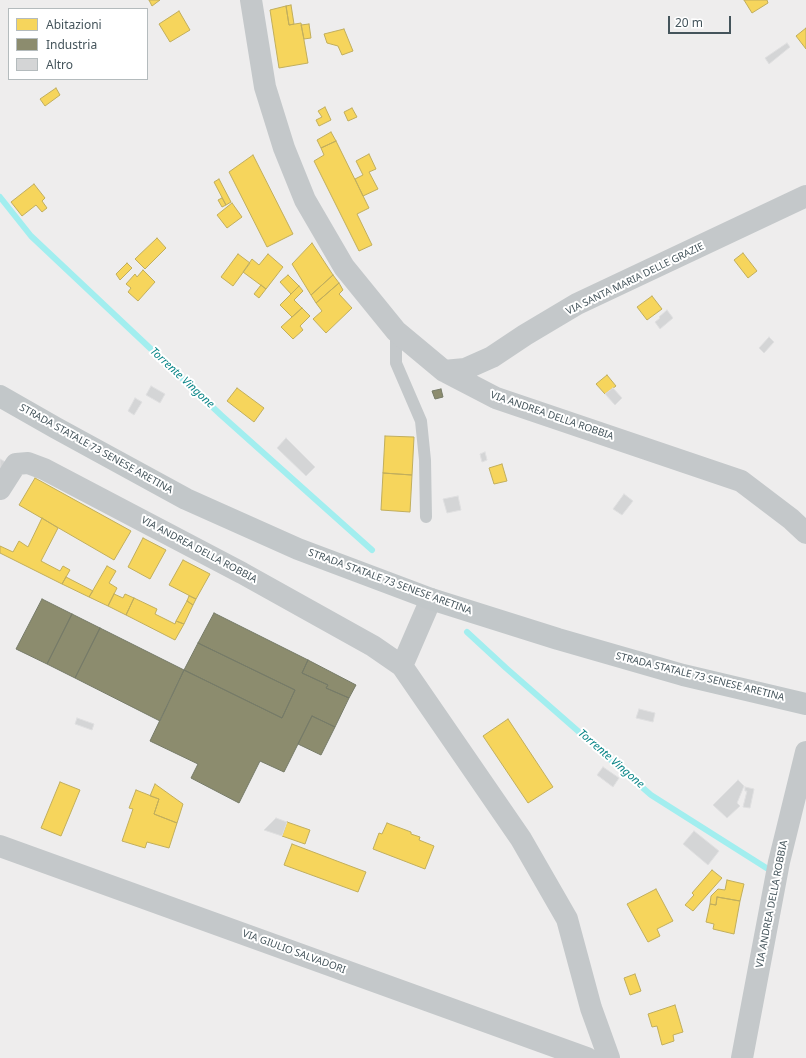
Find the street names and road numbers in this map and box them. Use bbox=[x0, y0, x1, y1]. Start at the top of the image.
street label: VIA SANTA MARIA DELLE GRAZIE bbox=[564, 240, 706, 318]
street label: VIA ANDREA DELLA ROBBIA bbox=[489, 389, 615, 443]
street label: STRADA STATALE 73 SENESE ARETINA bbox=[17, 402, 175, 496]
street label: VIA ANDREA DELLA ROBBIA bbox=[139, 514, 259, 586]
street label: STRADA STATALE 73 SENESE ARETINA bbox=[306, 547, 474, 617]
street label: STRADA STATALE 73 SENESE ARETINA bbox=[614, 650, 786, 704]
street label: VIA ANDREA DELLA ROBBIA bbox=[754, 839, 790, 969]
street label: VIA GIULIO SALVADORI bbox=[241, 928, 347, 976]

